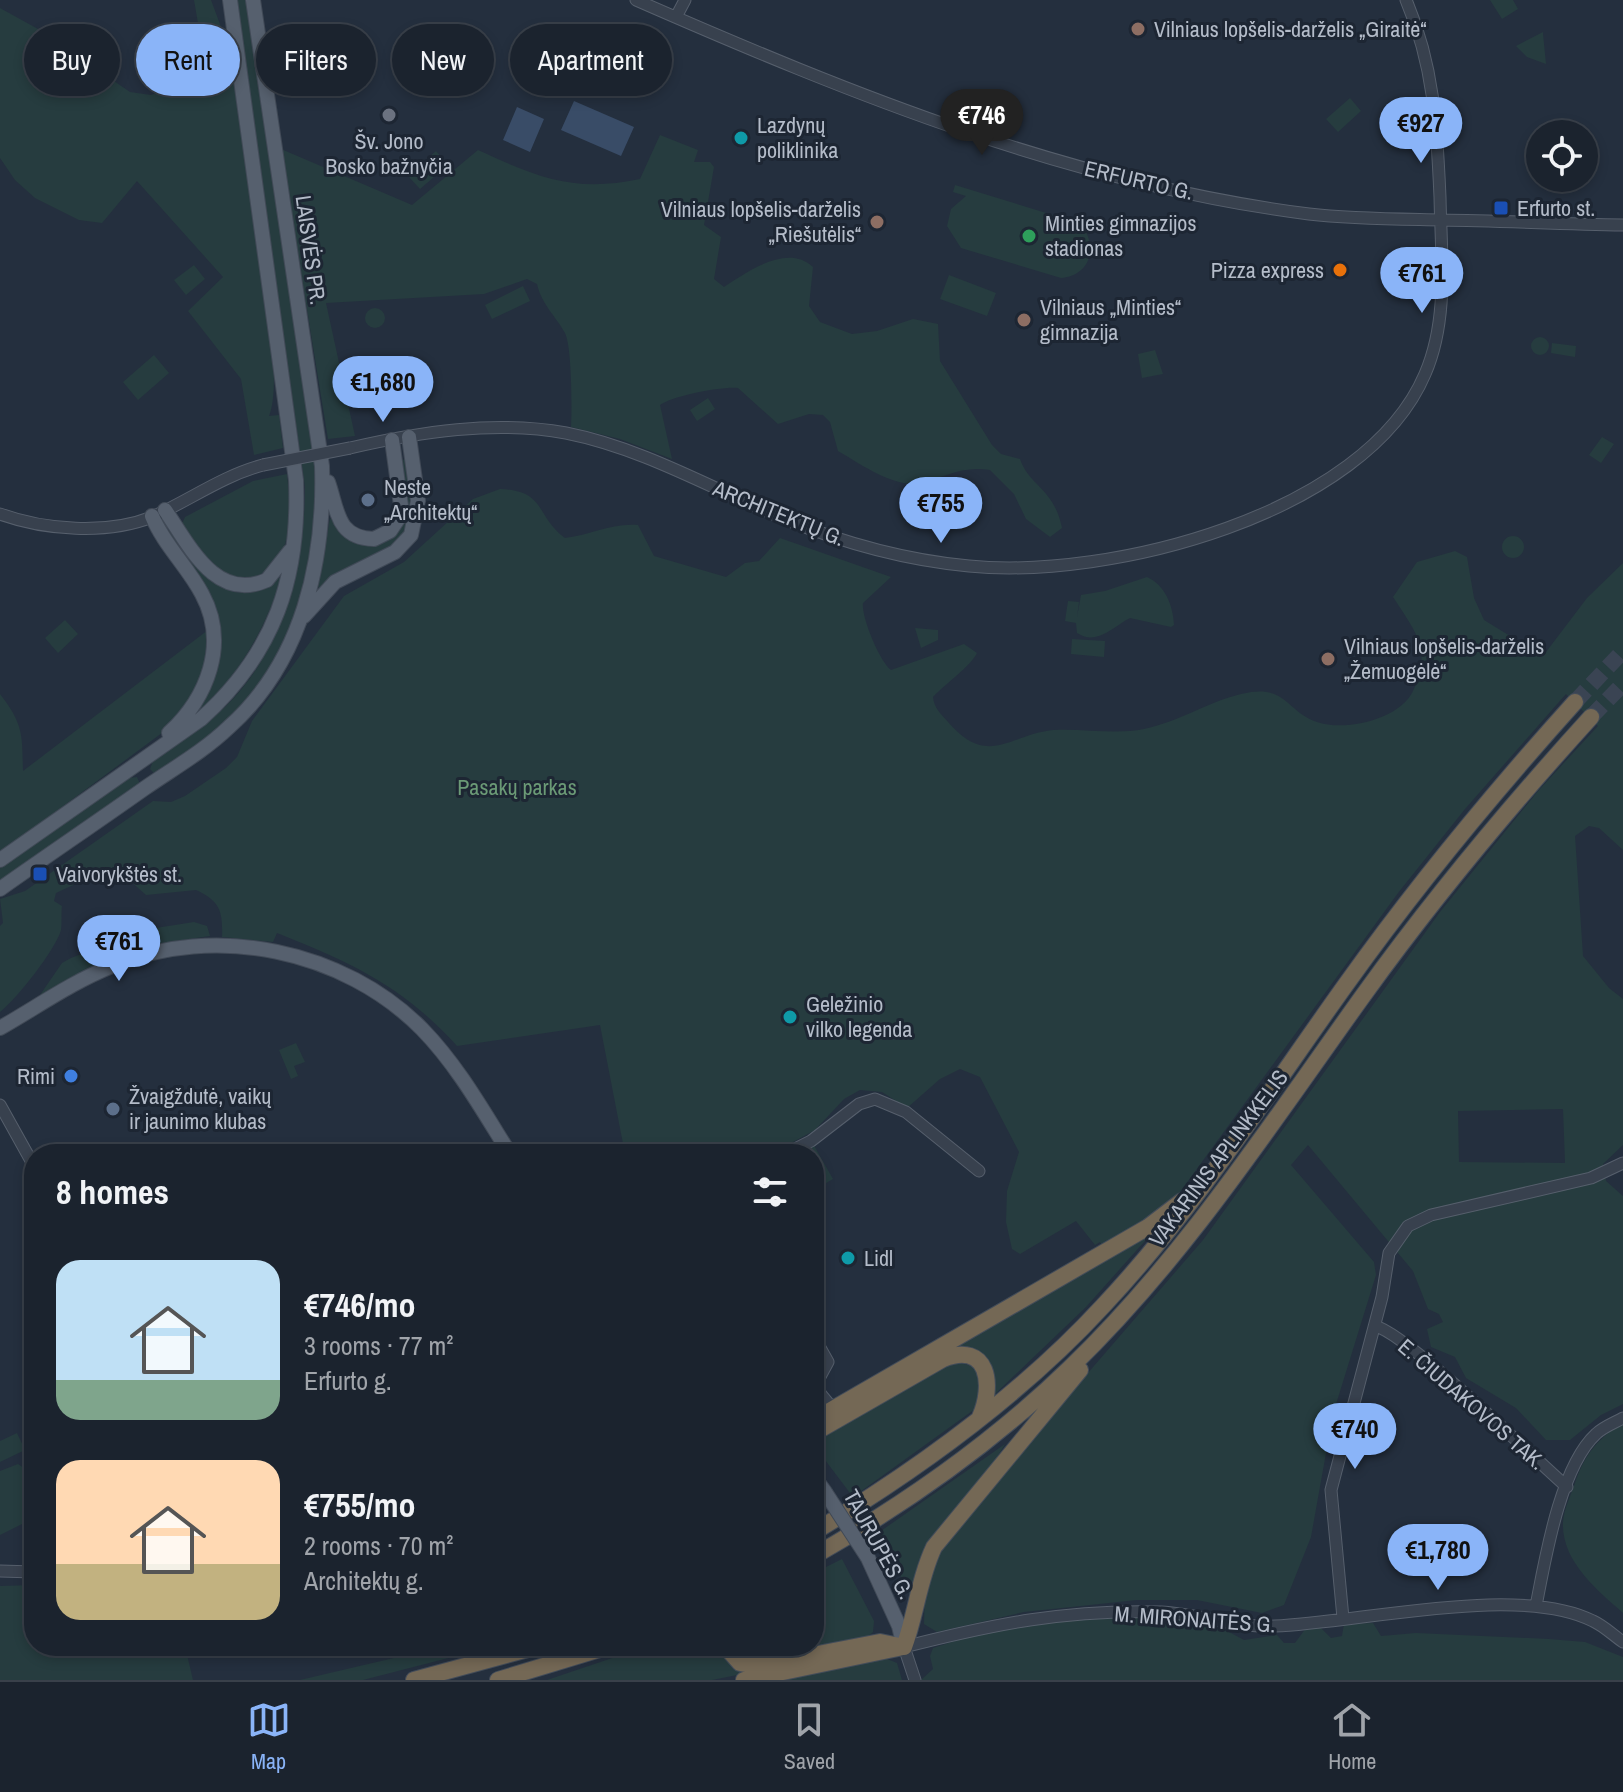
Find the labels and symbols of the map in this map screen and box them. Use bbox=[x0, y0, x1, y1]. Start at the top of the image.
place label: Vilniaus lopšelis-darželis „Giraitė“ bbox=[1154, 14, 1426, 44]
marker: Vilniaus lopšelis-darželis „Giraitė“ bbox=[1129, 20, 1147, 38]
pin: €746 bbox=[935, 89, 1029, 157]
pin: €927 bbox=[1374, 97, 1468, 165]
marker: Šv. Jono Bosko bažnyčia bbox=[380, 106, 398, 124]
place label: Lazdynų poliklinika bbox=[757, 110, 838, 165]
place label: Šv. Jono Bosko bažnyčia bbox=[325, 126, 453, 181]
marker: Lazdynų poliklinika bbox=[732, 129, 750, 147]
street label: ERFURTO G. bbox=[1082, 153, 1196, 207]
street label: LAISVĖS PR. bbox=[288, 193, 334, 307]
place label: Erfurto st. bbox=[1517, 193, 1595, 223]
place label: Vilniaus lopšelis-darželis „Riešutėlis“ bbox=[661, 194, 861, 249]
marker: Erfurto st. bbox=[1492, 199, 1510, 217]
place label: Minties gimnazijos stadionas bbox=[1045, 208, 1196, 263]
marker: Vilniaus lopšelis-darželis „Riešutėlis“ bbox=[868, 213, 886, 231]
marker: Minties gimnazijos stadionas bbox=[1020, 227, 1038, 245]
pin: €761 bbox=[1375, 247, 1469, 315]
place label: Pizza express bbox=[1211, 255, 1324, 285]
marker: Pizza express bbox=[1331, 261, 1349, 279]
place label: Vilniaus „Minties“ gimnazija bbox=[1040, 292, 1181, 347]
marker: Vilniaus „Minties“ gimnazija bbox=[1015, 311, 1033, 329]
pin: €1,680 bbox=[318, 356, 448, 424]
place label: Neste „Architektų“ bbox=[384, 472, 477, 527]
street label: ARCHITEKTŲ G. bbox=[708, 473, 849, 553]
pin: €755 bbox=[894, 477, 988, 545]
marker: Neste „Architektų“ bbox=[359, 491, 377, 509]
place label: Vilniaus lopšelis-darželis „Žemuogėlė“ bbox=[1344, 631, 1544, 686]
marker: Vilniaus lopšelis-darželis „Žemuogėlė“ bbox=[1319, 650, 1337, 668]
park label: Pasakų parkas bbox=[457, 772, 577, 802]
place label: Vaivorykštės st. bbox=[56, 859, 182, 889]
marker: Vaivorykštės st. bbox=[31, 865, 49, 883]
pin: €761 bbox=[72, 915, 166, 983]
place label: Geležinio vilko legenda bbox=[806, 989, 912, 1044]
marker: Geležinio vilko legenda bbox=[781, 1008, 799, 1026]
place label: Rimi bbox=[17, 1061, 55, 1091]
street label: VAKARINIS APLINKKELIS bbox=[1142, 1063, 1294, 1253]
marker: Rimi bbox=[62, 1067, 80, 1085]
place label: Žvaigždutė, vaikų ir jaunimo klubas bbox=[129, 1081, 271, 1136]
marker: Žvaigždutė, vaikų ir jaunimo klubas bbox=[104, 1100, 122, 1118]
place label: Lidl bbox=[864, 1243, 893, 1273]
marker: Lidl bbox=[839, 1249, 857, 1267]
street label: E. ČIUDAKOVOS TAK. bbox=[1392, 1332, 1552, 1476]
pin: €740 bbox=[1308, 1403, 1402, 1471]
street label: TAURUPĖS G. bbox=[837, 1484, 921, 1604]
pin: €1,780 bbox=[1373, 1524, 1503, 1592]
street label: M. MIRONAITĖS G. bbox=[1113, 1598, 1277, 1640]

